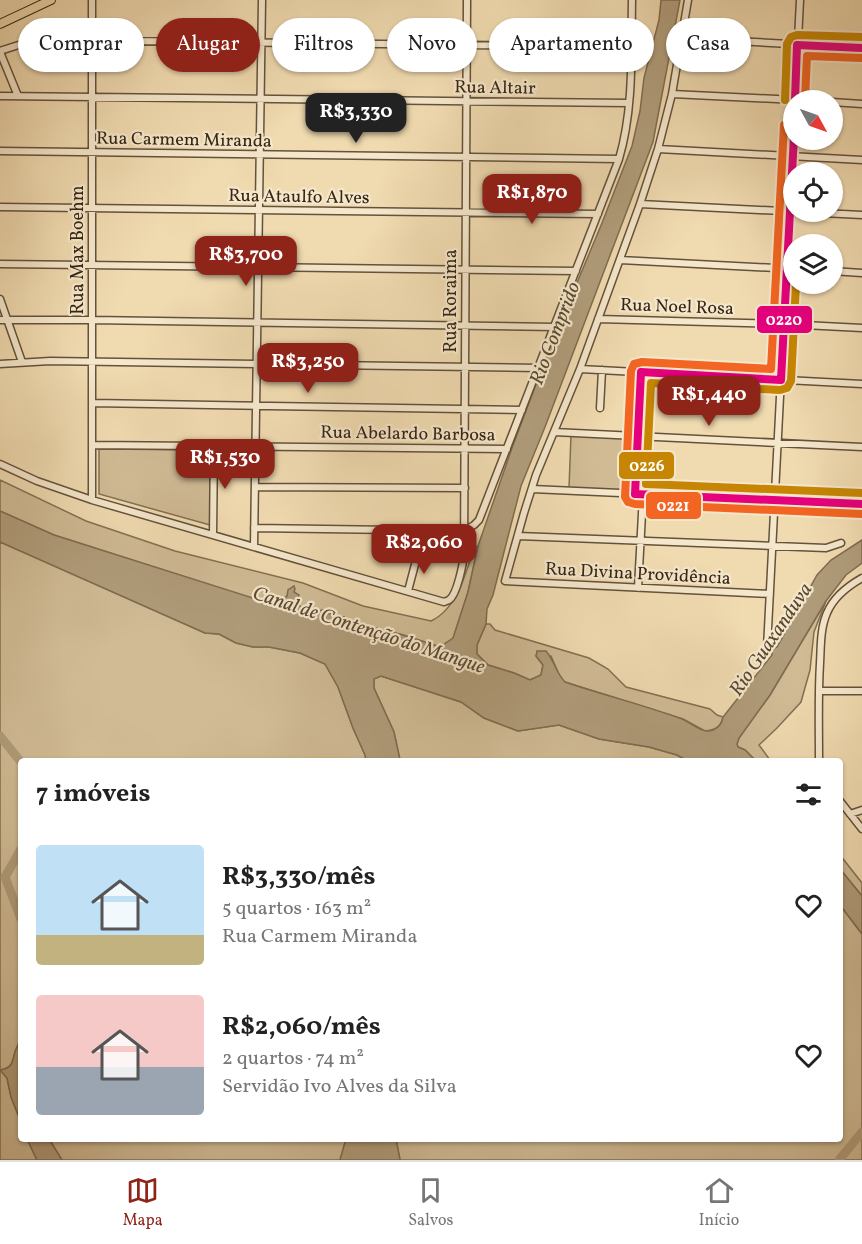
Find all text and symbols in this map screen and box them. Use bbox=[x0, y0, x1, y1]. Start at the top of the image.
chip: Comprar bbox=[18, 18, 144, 72]
chip: Alugar bbox=[156, 18, 260, 72]
chip: Filtros bbox=[272, 18, 375, 72]
chip: Novo bbox=[387, 18, 477, 72]
chip: Apartamento bbox=[489, 18, 654, 72]
chip: Casa bbox=[666, 18, 751, 72]
street label: Rua Altair bbox=[454, 75, 536, 102]
north arrow bbox=[783, 90, 843, 150]
map controls bbox=[783, 90, 843, 294]
pin: R$3,330 bbox=[301, 93, 411, 144]
text: R$3,330 bbox=[319, 98, 393, 126]
street label: Rua Carmem Miranda bbox=[96, 126, 272, 155]
button: locate bbox=[783, 162, 843, 222]
pin: R$1,870 bbox=[477, 174, 587, 225]
text: R$1,870 bbox=[496, 179, 568, 207]
street label: Rua Ataulfo Alves bbox=[228, 184, 370, 211]
street label: Rua Max Boehm bbox=[66, 185, 91, 315]
button: layers bbox=[783, 234, 843, 294]
pin: R$3,700 bbox=[191, 236, 301, 287]
text: R$3,700 bbox=[209, 241, 283, 269]
street label: Rua Roraima bbox=[439, 249, 464, 353]
water label: Rio Comprido bbox=[523, 278, 588, 389]
street label: Rua Noel Rosa bbox=[620, 293, 734, 322]
line badge: 0220 bbox=[756, 305, 813, 334]
text: 0220 bbox=[766, 310, 802, 332]
pin: R$3,250 bbox=[253, 343, 363, 394]
text: R$3,250 bbox=[271, 348, 345, 376]
pin: R$1,440 bbox=[654, 376, 764, 427]
text: R$1,440 bbox=[671, 381, 747, 409]
street label: Rua Abelardo Barbosa bbox=[320, 420, 496, 449]
pin: R$1,530 bbox=[170, 439, 280, 490]
text: R$1,530 bbox=[190, 444, 260, 472]
line badge: 0226 bbox=[618, 451, 675, 480]
text: 0226 bbox=[629, 456, 665, 478]
line badge: 0221 bbox=[645, 491, 702, 520]
text: 0221 bbox=[657, 496, 689, 518]
pin: R$2,060 bbox=[369, 524, 479, 575]
text: R$2,060 bbox=[385, 529, 463, 557]
street label: Rua Divina Providência bbox=[544, 557, 731, 592]
water label: Rio Guaxanduva bbox=[723, 578, 820, 702]
water label: Canal de Contenção do Mangue bbox=[249, 580, 489, 682]
text: 7 imóveis bbox=[36, 776, 151, 812]
icon: filters bbox=[792, 778, 825, 811]
text: R$3,330/mês bbox=[222, 859, 376, 895]
icon: home bbox=[84, 869, 156, 941]
icon: heart bbox=[792, 889, 825, 922]
text: 5 quartos · 163 m² bbox=[222, 895, 371, 923]
text: Rua Carmem Miranda bbox=[222, 923, 417, 951]
text: R$2,060/mês bbox=[222, 1009, 381, 1045]
icon: home bbox=[84, 1019, 156, 1091]
icon: heart bbox=[792, 1039, 825, 1072]
text: 2 quartos · 74 m² bbox=[222, 1045, 364, 1073]
text: Servidão Ivo Alves da Silva bbox=[222, 1073, 457, 1101]
tab: Mapa bbox=[123, 1174, 163, 1232]
tab: Salvos bbox=[408, 1174, 453, 1232]
tab: Início bbox=[699, 1174, 739, 1232]

